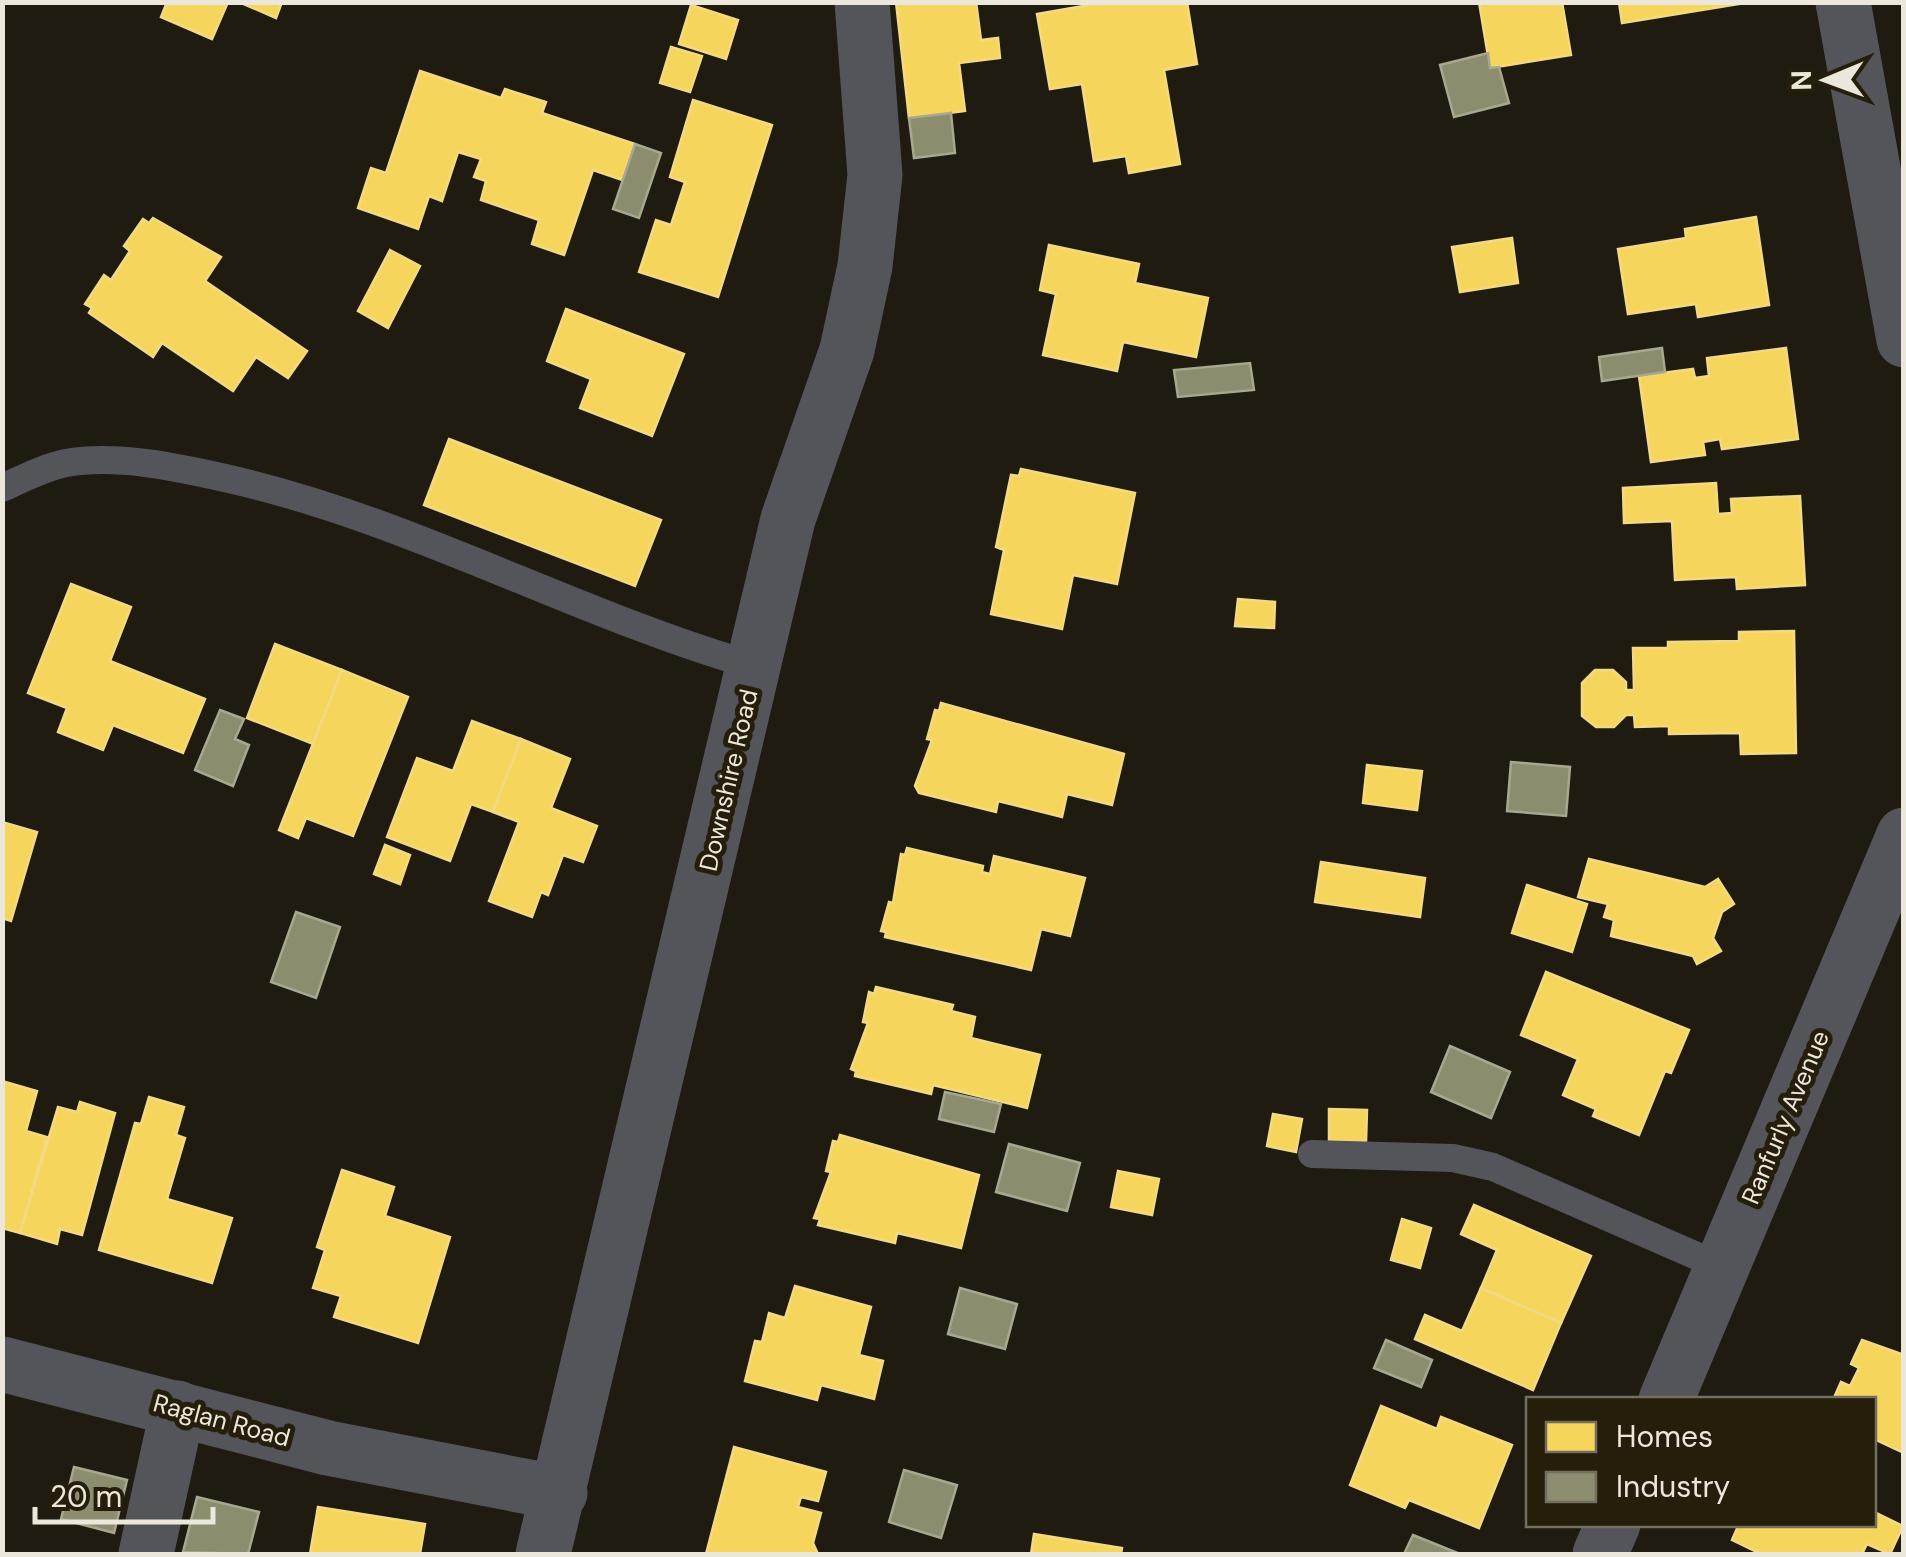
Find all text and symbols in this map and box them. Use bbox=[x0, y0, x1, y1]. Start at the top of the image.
north arrow bbox=[1776, 30, 1876, 130]
text: N bbox=[1783, 70, 1820, 91]
street label: Downshire Road bbox=[692, 686, 765, 874]
street label: Ranfurly Avenue bbox=[1734, 1025, 1837, 1209]
street label: Raglan Road bbox=[150, 1386, 294, 1455]
legend bbox=[1526, 1397, 1876, 1527]
text: Homes bbox=[1616, 1417, 1713, 1456]
scale bar bbox=[35, 1462, 212, 1524]
text: Industry bbox=[1616, 1467, 1730, 1506]
text: 20 m bbox=[50, 1477, 122, 1516]

